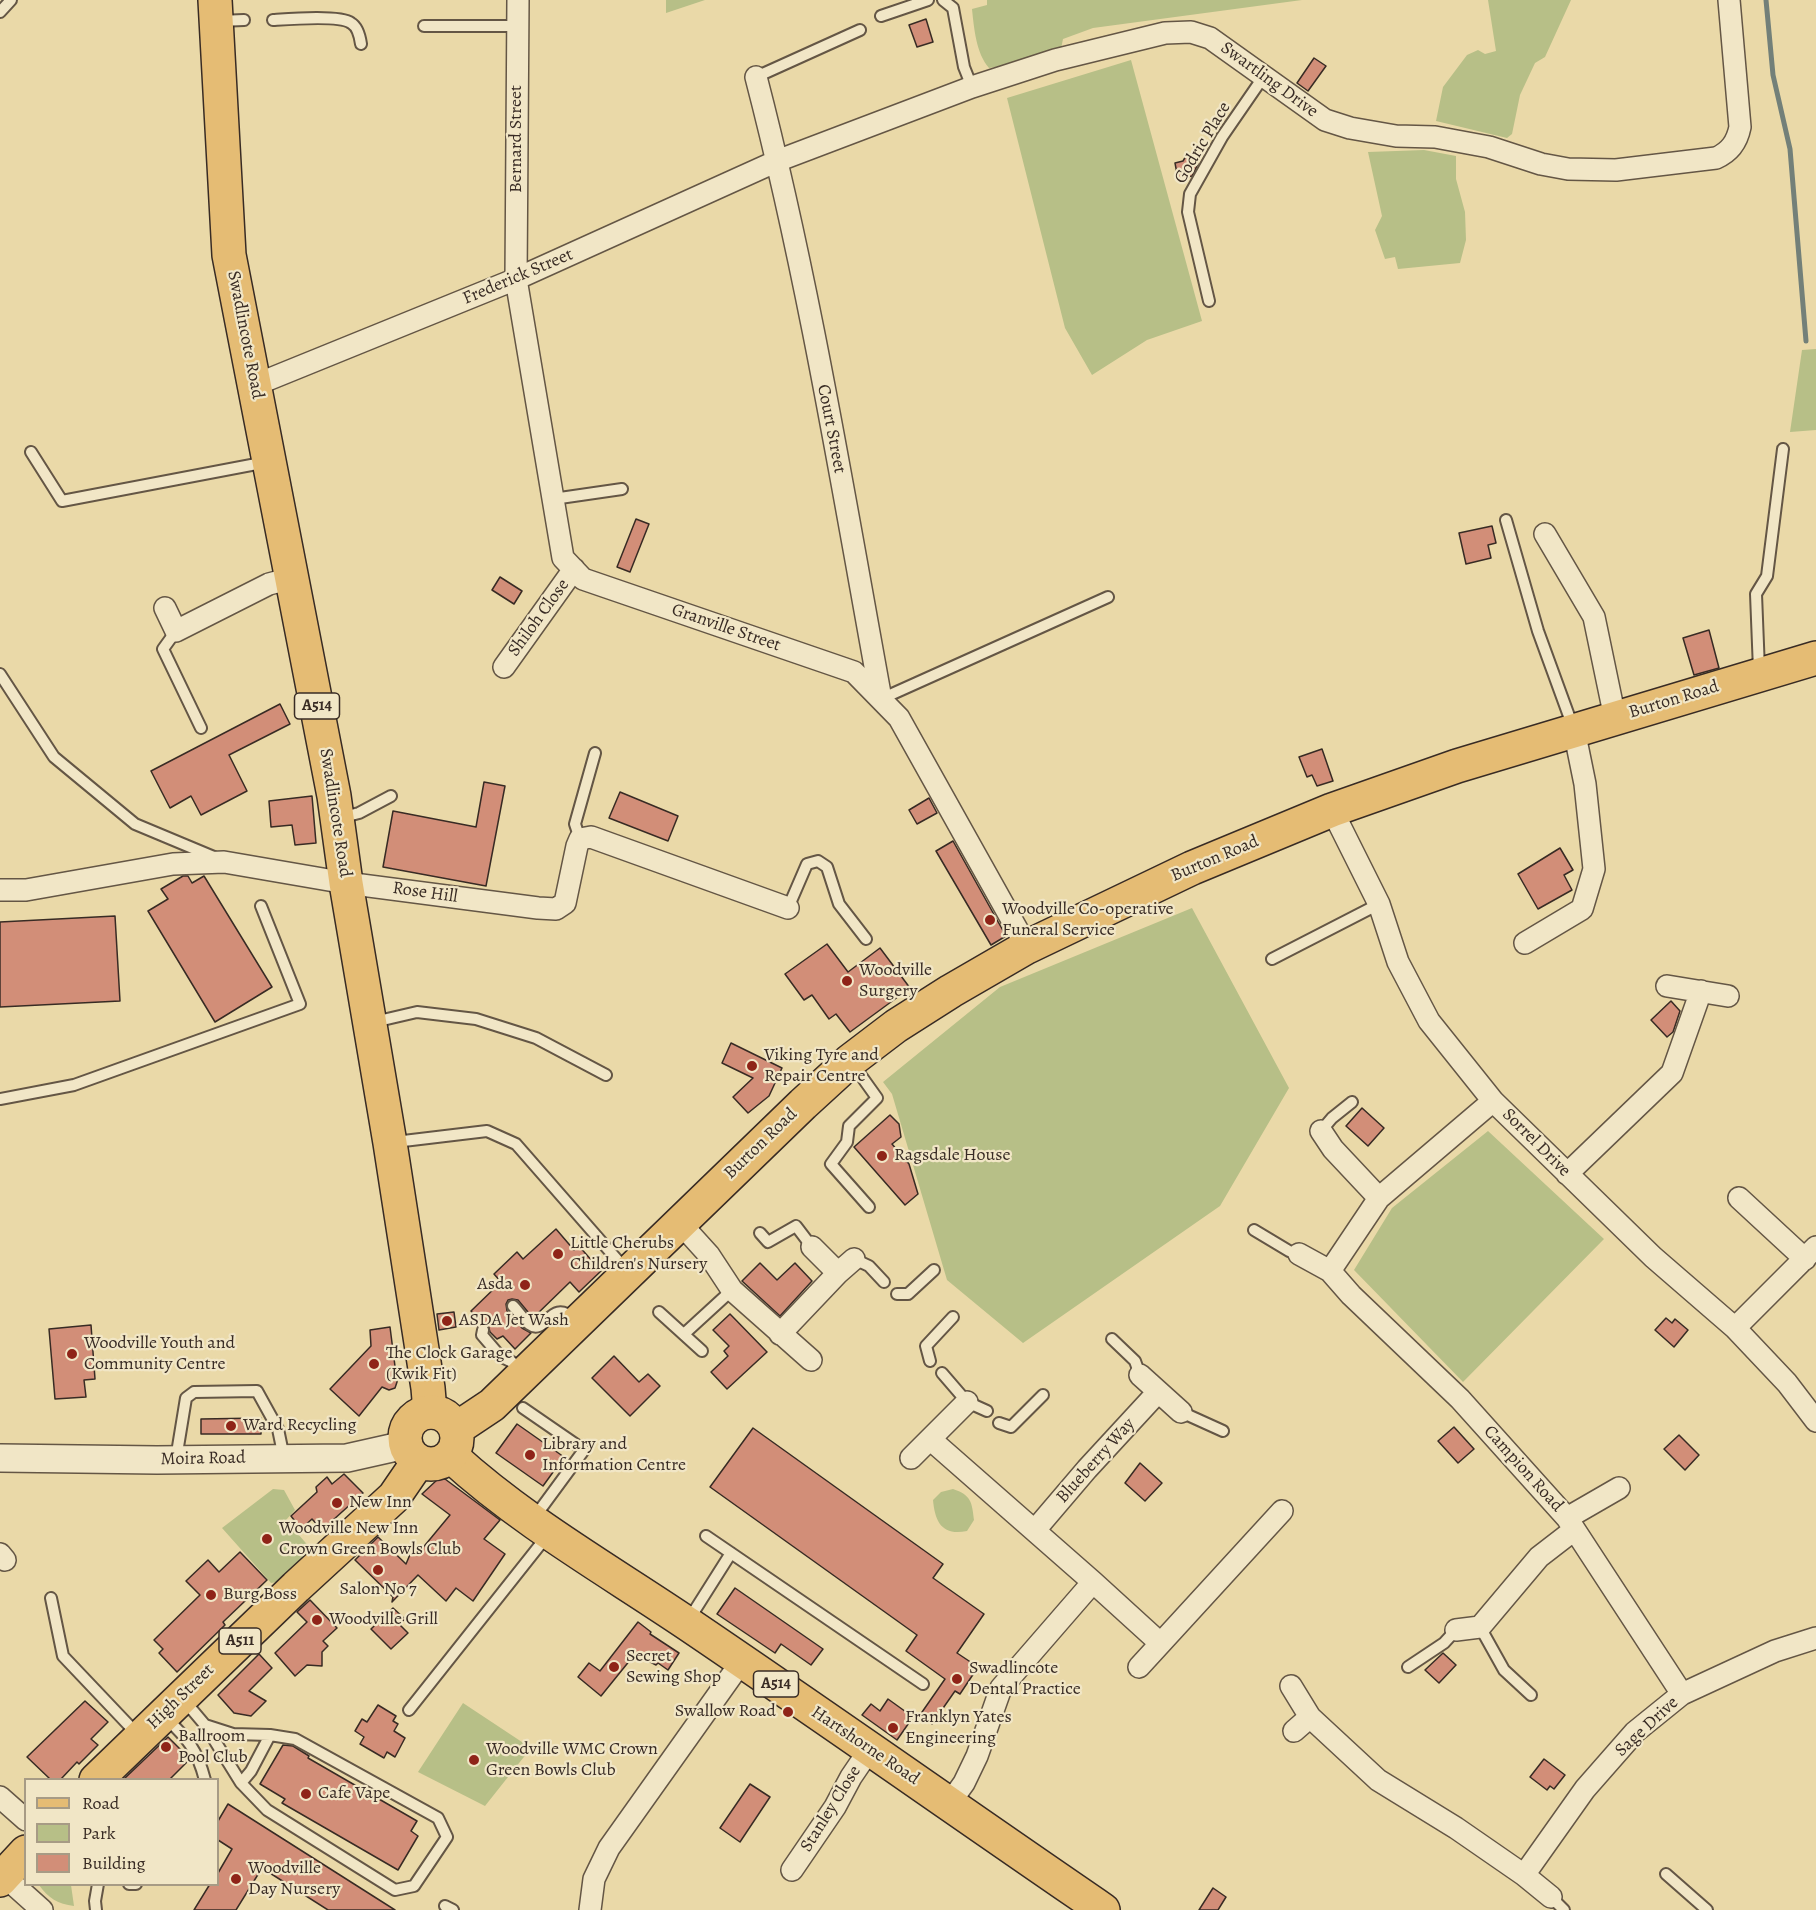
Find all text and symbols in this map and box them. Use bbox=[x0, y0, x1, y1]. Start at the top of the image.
street label: Swartling Drive bbox=[1216, 37, 1322, 123]
street label: Bernard Street bbox=[506, 85, 528, 193]
street label: Godric Place bbox=[1170, 98, 1236, 188]
street label: Frederick Street bbox=[460, 244, 576, 310]
street label: Swadlincote Road bbox=[222, 269, 268, 401]
street label: Court Street bbox=[812, 383, 850, 475]
street label: Shiloh Close bbox=[504, 575, 574, 661]
street label: Granville Street bbox=[669, 599, 783, 657]
street label: Burton Road bbox=[1626, 676, 1722, 724]
road number: A514 bbox=[294, 693, 340, 719]
street label: Swadlincote Road bbox=[314, 747, 356, 879]
street label: Burton Road bbox=[1168, 831, 1262, 887]
street label: Rose Hill bbox=[391, 878, 459, 908]
place label: Woodville Co-operative Funeral Service bbox=[1002, 899, 1174, 942]
marker: Woodville Co-operative Funeral Service bbox=[983, 913, 997, 927]
place label: Woodville Surgery bbox=[859, 960, 932, 1002]
marker: Woodville Surgery bbox=[840, 974, 854, 988]
place label: Viking Tyre and Repair Centre bbox=[764, 1045, 879, 1088]
marker: Viking Tyre and Repair Centre bbox=[745, 1059, 759, 1073]
street label: Burton Road bbox=[720, 1104, 802, 1184]
street label: Sorrel Drive bbox=[1497, 1104, 1575, 1182]
place label: Ragsdale House bbox=[894, 1145, 1011, 1167]
marker: Ragsdale House bbox=[875, 1149, 889, 1163]
place label: Little Cherubs Children's Nursery bbox=[570, 1233, 707, 1276]
marker: Little Cherubs Children's Nursery bbox=[551, 1247, 565, 1261]
place label: Asda bbox=[477, 1274, 513, 1296]
marker: Asda bbox=[518, 1278, 532, 1292]
place label: ASDA Jet Wash bbox=[459, 1310, 569, 1332]
marker: ASDA Jet Wash bbox=[440, 1314, 454, 1328]
place label: Woodville Youth and Community Centre bbox=[84, 1333, 235, 1376]
place label: The Clock Garage (Kwik Fit) bbox=[386, 1343, 513, 1386]
marker: Woodville Youth and Community Centre bbox=[65, 1347, 79, 1361]
marker: The Clock Garage (Kwik Fit) bbox=[367, 1357, 381, 1371]
street label: Blueberry Way bbox=[1052, 1414, 1140, 1508]
place label: Ward Recycling bbox=[243, 1415, 357, 1437]
marker: Ward Recycling bbox=[224, 1419, 238, 1433]
street label: Campion Road bbox=[1478, 1421, 1568, 1517]
place label: Library and Information Centre bbox=[542, 1434, 686, 1476]
street label: Moira Road bbox=[160, 1447, 246, 1471]
marker: Library and Information Centre bbox=[523, 1448, 537, 1462]
place label: New Inn bbox=[349, 1492, 412, 1514]
marker: New Inn bbox=[330, 1496, 344, 1510]
place label: Woodville New Inn Crown Green Bowls Club bbox=[279, 1518, 461, 1561]
marker: Woodville New Inn Crown Green Bowls Club bbox=[260, 1532, 274, 1546]
marker: Salon No 7 bbox=[371, 1563, 385, 1577]
place label: Salon No 7 bbox=[339, 1579, 417, 1601]
place label: Burg Boss bbox=[223, 1584, 297, 1606]
marker: Burg Boss bbox=[204, 1588, 218, 1602]
place label: Woodville Grill bbox=[329, 1609, 438, 1631]
marker: Woodville Grill bbox=[310, 1613, 324, 1627]
road number: A511 bbox=[219, 1628, 261, 1654]
place label: Secret Sewing Shop bbox=[626, 1646, 721, 1688]
place label: Swadlincote Dental Practice bbox=[969, 1658, 1081, 1700]
street label: High Street bbox=[143, 1660, 219, 1734]
marker: Secret Sewing Shop bbox=[607, 1660, 621, 1674]
road number: A514 bbox=[754, 1671, 798, 1697]
marker: Swadlincote Dental Practice bbox=[950, 1672, 964, 1686]
street label: Sage Drive bbox=[1611, 1692, 1683, 1762]
place label: Swallow Road bbox=[675, 1701, 776, 1723]
street label: Hartshorne Road bbox=[807, 1702, 923, 1790]
marker: Swallow Road bbox=[781, 1705, 795, 1719]
place label: Franklyn Yates Engineering bbox=[905, 1707, 1012, 1750]
marker: Franklyn Yates Engineering bbox=[886, 1721, 900, 1735]
place label: Ballroom Pool Club bbox=[178, 1726, 248, 1768]
place label: Woodville WMC Crown Green Bowls Club bbox=[486, 1739, 658, 1782]
marker: Ballroom Pool Club bbox=[159, 1740, 173, 1754]
marker: Woodville WMC Crown Green Bowls Club bbox=[467, 1753, 481, 1767]
street label: Stanley Close bbox=[796, 1762, 866, 1856]
legend bbox=[24, 1778, 219, 1886]
place label: Cafe Vape bbox=[318, 1783, 390, 1805]
marker: Cafe Vape bbox=[299, 1787, 313, 1801]
text: Road bbox=[82, 1791, 119, 1815]
text: Park bbox=[82, 1821, 116, 1845]
text: Building bbox=[82, 1851, 146, 1875]
place label: Woodville Day Nursery bbox=[248, 1858, 340, 1900]
marker: Woodville Day Nursery bbox=[229, 1872, 243, 1886]

